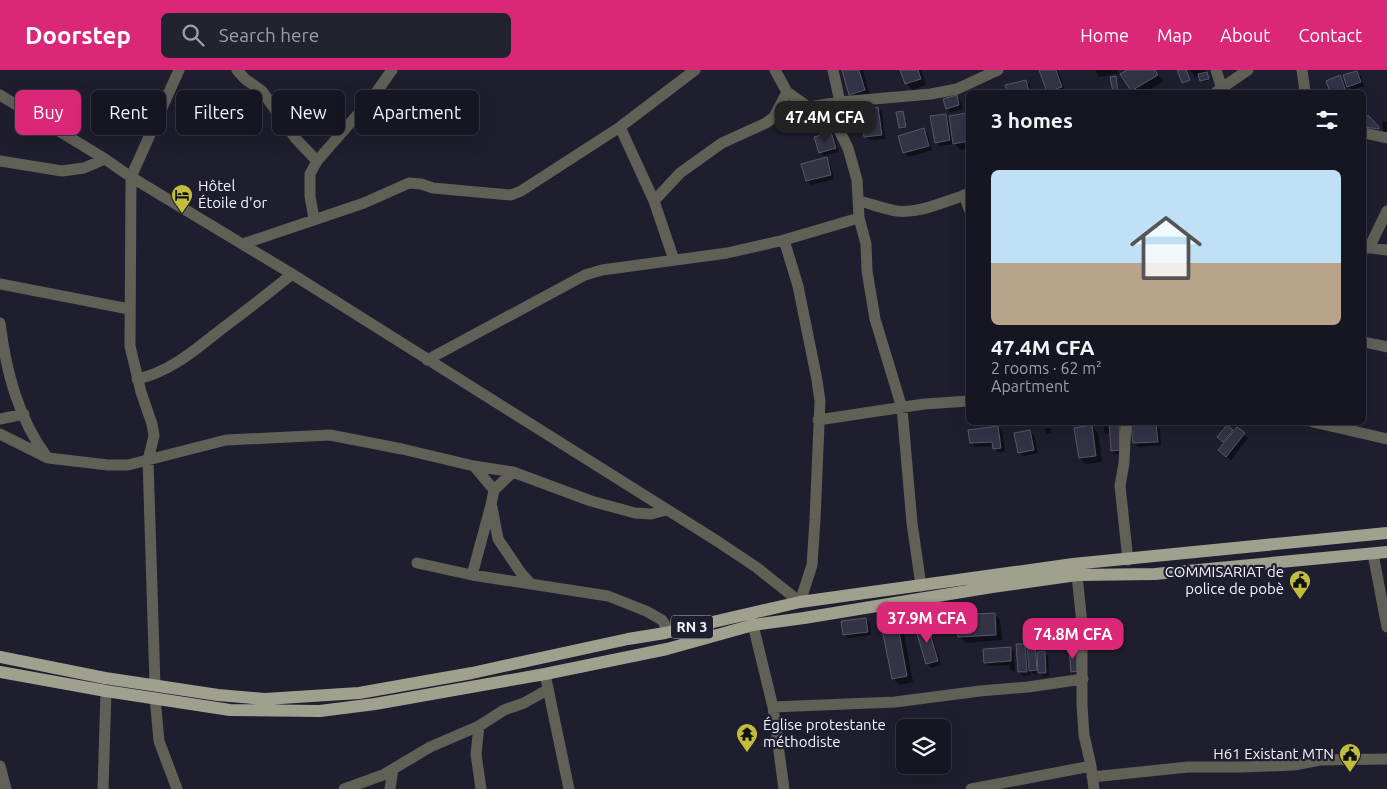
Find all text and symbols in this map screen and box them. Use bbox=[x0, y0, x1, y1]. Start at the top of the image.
search box bbox=[161, 13, 511, 58]
icon: search bbox=[179, 21, 207, 49]
text: Doorstep bbox=[25, 22, 131, 49]
text: Search here bbox=[219, 24, 319, 46]
text: Home bbox=[1080, 25, 1129, 45]
text: Map bbox=[1157, 25, 1192, 45]
text: About bbox=[1220, 25, 1270, 45]
text: Contact bbox=[1298, 25, 1362, 45]
chip: Buy bbox=[15, 90, 81, 135]
chip: Rent bbox=[91, 90, 166, 135]
chip: Filters bbox=[176, 90, 262, 135]
chip: New bbox=[272, 90, 345, 135]
chip: Apartment bbox=[355, 90, 479, 135]
pin: 47.4M CFA bbox=[768, 100, 882, 143]
icon: filters bbox=[1313, 106, 1341, 134]
text: 47.4M CFA bbox=[786, 108, 864, 126]
text: 3 homes bbox=[991, 108, 1073, 132]
place label: Hôtel Étoile d'or bbox=[198, 177, 268, 211]
hotel icon: Hôtel Étoile d'or bbox=[170, 183, 194, 214]
icon: home bbox=[1121, 203, 1211, 293]
text: 47.4M CFA bbox=[991, 335, 1094, 359]
text: 2 rooms · 62 m² bbox=[991, 359, 1102, 377]
text: Apartment bbox=[991, 377, 1069, 395]
place label: COMMISARIAT de police de pobè bbox=[1165, 563, 1284, 597]
public building icon: COMMISARIAT de police de pobè bbox=[1288, 569, 1312, 600]
pin: 37.9M CFA bbox=[870, 602, 984, 644]
text: 37.9M CFA bbox=[888, 609, 966, 627]
road number: RN 3 bbox=[671, 616, 713, 638]
pin: 74.8M CFA bbox=[1016, 618, 1130, 660]
text: 74.8M CFA bbox=[1034, 625, 1112, 643]
place label: Église protestante méthodiste bbox=[763, 716, 886, 750]
map controls bbox=[896, 719, 951, 774]
button: layers bbox=[896, 719, 951, 774]
temple icon: Église protestante méthodiste bbox=[735, 722, 759, 753]
public building icon: H61 Existant MTN bbox=[1338, 742, 1362, 773]
place label: H61 Existant MTN bbox=[1213, 745, 1334, 762]

